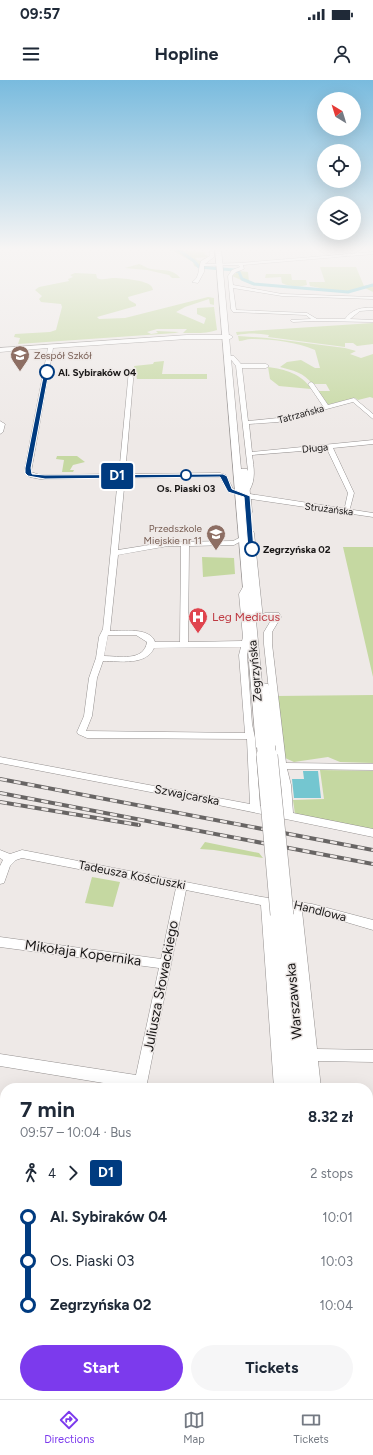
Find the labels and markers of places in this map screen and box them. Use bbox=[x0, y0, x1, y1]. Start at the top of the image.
school or university icon: Zespół Szkół bbox=[9, 344, 31, 372]
place label: Zespół Szkół bbox=[34, 349, 92, 362]
marker: Al. Sybiraków 04 bbox=[39, 364, 55, 380]
place label: Al. Sybiraków 04 bbox=[58, 366, 137, 379]
marker: Os. Piaski 03 bbox=[180, 469, 192, 481]
place label: Os. Piaski 03 bbox=[157, 482, 216, 495]
place label: Przedszkole Miejskie nr 11 bbox=[144, 522, 203, 547]
school or university icon: Przedszkole Miejskie nr 11 bbox=[205, 523, 227, 551]
marker: Zegrzyńska 02 bbox=[244, 541, 260, 557]
place label: Zegrzyńska 02 bbox=[263, 543, 331, 556]
hospital icon: Leg Medicus bbox=[187, 606, 209, 634]
place label: Leg Medicus bbox=[212, 610, 281, 624]

